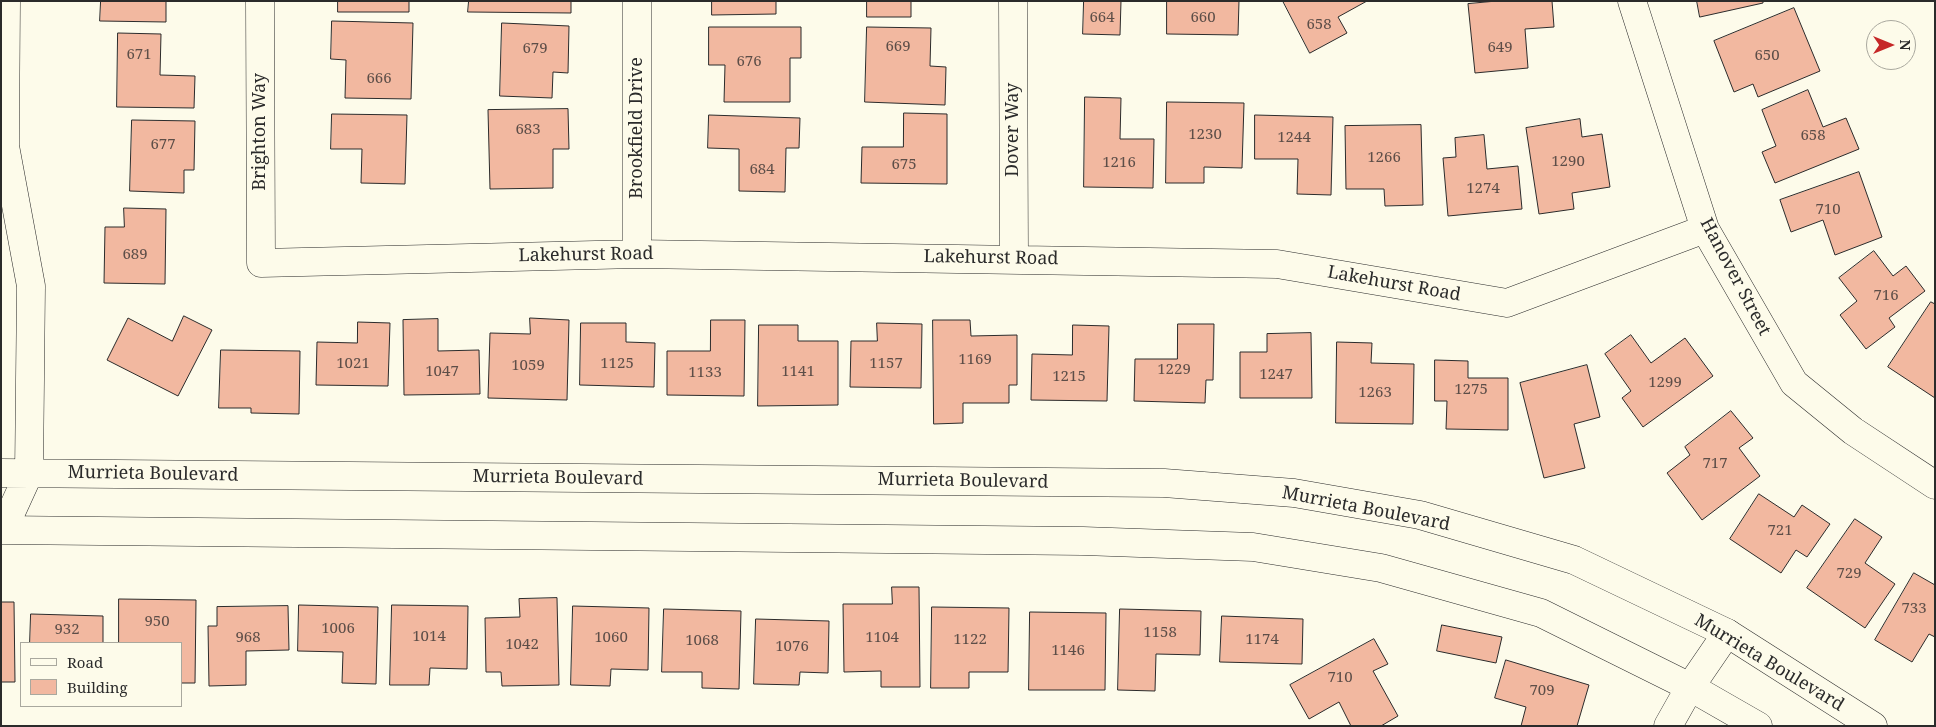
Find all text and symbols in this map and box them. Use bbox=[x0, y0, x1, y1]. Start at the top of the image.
house number: 664 bbox=[1089, 9, 1115, 27]
house number: 660 bbox=[1190, 9, 1216, 27]
house number: 658 bbox=[1306, 16, 1332, 34]
north arrow bbox=[1866, 20, 1916, 70]
house number: 669 bbox=[885, 38, 911, 56]
house number: 649 bbox=[1487, 39, 1513, 57]
text: N bbox=[1896, 39, 1915, 51]
house number: 679 bbox=[522, 40, 548, 58]
house number: 671 bbox=[126, 46, 152, 64]
house number: 650 bbox=[1754, 47, 1780, 65]
house number: 676 bbox=[736, 53, 762, 71]
street label: Brookfield Drive bbox=[626, 57, 648, 199]
house number: 666 bbox=[366, 70, 392, 88]
street label: Brighton Way bbox=[249, 73, 271, 191]
street label: Dover Way bbox=[1002, 83, 1024, 177]
house number: 683 bbox=[515, 121, 541, 139]
house number: 1230 bbox=[1188, 126, 1222, 144]
house number: 658 bbox=[1800, 127, 1826, 145]
house number: 1244 bbox=[1277, 129, 1311, 147]
house number: 677 bbox=[150, 136, 176, 154]
house number: 1266 bbox=[1367, 149, 1401, 167]
house number: 1290 bbox=[1551, 153, 1585, 171]
house number: 1216 bbox=[1102, 154, 1136, 172]
house number: 675 bbox=[891, 156, 917, 174]
house number: 684 bbox=[749, 161, 775, 179]
house number: 1274 bbox=[1466, 180, 1500, 198]
house number: 710 bbox=[1815, 201, 1841, 219]
street label: Hanover Street bbox=[1695, 215, 1775, 339]
street label: Lakehurst Road bbox=[518, 243, 654, 267]
house number: 689 bbox=[122, 246, 148, 264]
street label: Lakehurst Road bbox=[923, 246, 1059, 270]
street label: Lakehurst Road bbox=[1326, 262, 1462, 306]
house number: 716 bbox=[1873, 287, 1899, 305]
house number: 1169 bbox=[958, 351, 992, 369]
house number: 1021 bbox=[336, 355, 370, 373]
house number: 1125 bbox=[600, 355, 634, 373]
house number: 1157 bbox=[869, 355, 903, 373]
house number: 1059 bbox=[511, 357, 545, 375]
house number: 1229 bbox=[1157, 361, 1191, 379]
house number: 1047 bbox=[425, 363, 459, 381]
house number: 1141 bbox=[781, 363, 815, 381]
house number: 1133 bbox=[688, 364, 722, 382]
house number: 1247 bbox=[1259, 366, 1293, 384]
house number: 1215 bbox=[1052, 368, 1086, 386]
house number: 1299 bbox=[1648, 374, 1682, 392]
house number: 1275 bbox=[1454, 381, 1488, 399]
house number: 1263 bbox=[1358, 384, 1392, 402]
house number: 717 bbox=[1702, 455, 1728, 473]
street label: Murrieta Boulevard bbox=[67, 462, 239, 486]
street label: Murrieta Boulevard bbox=[472, 466, 644, 490]
street label: Murrieta Boulevard bbox=[877, 469, 1049, 493]
street label: Murrieta Boulevard bbox=[1280, 482, 1452, 536]
house number: 721 bbox=[1767, 522, 1793, 540]
house number: 729 bbox=[1836, 565, 1862, 583]
house number: 733 bbox=[1901, 600, 1927, 618]
street label: Murrieta Boulevard bbox=[1690, 610, 1848, 716]
house number: 950 bbox=[144, 613, 170, 631]
house number: 1006 bbox=[321, 620, 355, 638]
house number: 932 bbox=[54, 621, 80, 639]
house number: 1158 bbox=[1143, 624, 1177, 642]
house number: 1014 bbox=[412, 628, 446, 646]
house number: 968 bbox=[235, 629, 261, 647]
house number: 1060 bbox=[594, 629, 628, 647]
house number: 1104 bbox=[865, 629, 899, 647]
house number: 1122 bbox=[953, 631, 987, 649]
house number: 1174 bbox=[1245, 631, 1279, 649]
house number: 1068 bbox=[685, 632, 719, 650]
house number: 1042 bbox=[505, 636, 539, 654]
house number: 1076 bbox=[775, 638, 809, 656]
legend bbox=[20, 642, 182, 707]
house number: 1146 bbox=[1051, 642, 1085, 660]
text: Road bbox=[67, 652, 103, 672]
house number: 710 bbox=[1327, 669, 1353, 687]
text: Building bbox=[67, 677, 128, 697]
house number: 709 bbox=[1529, 682, 1555, 700]

